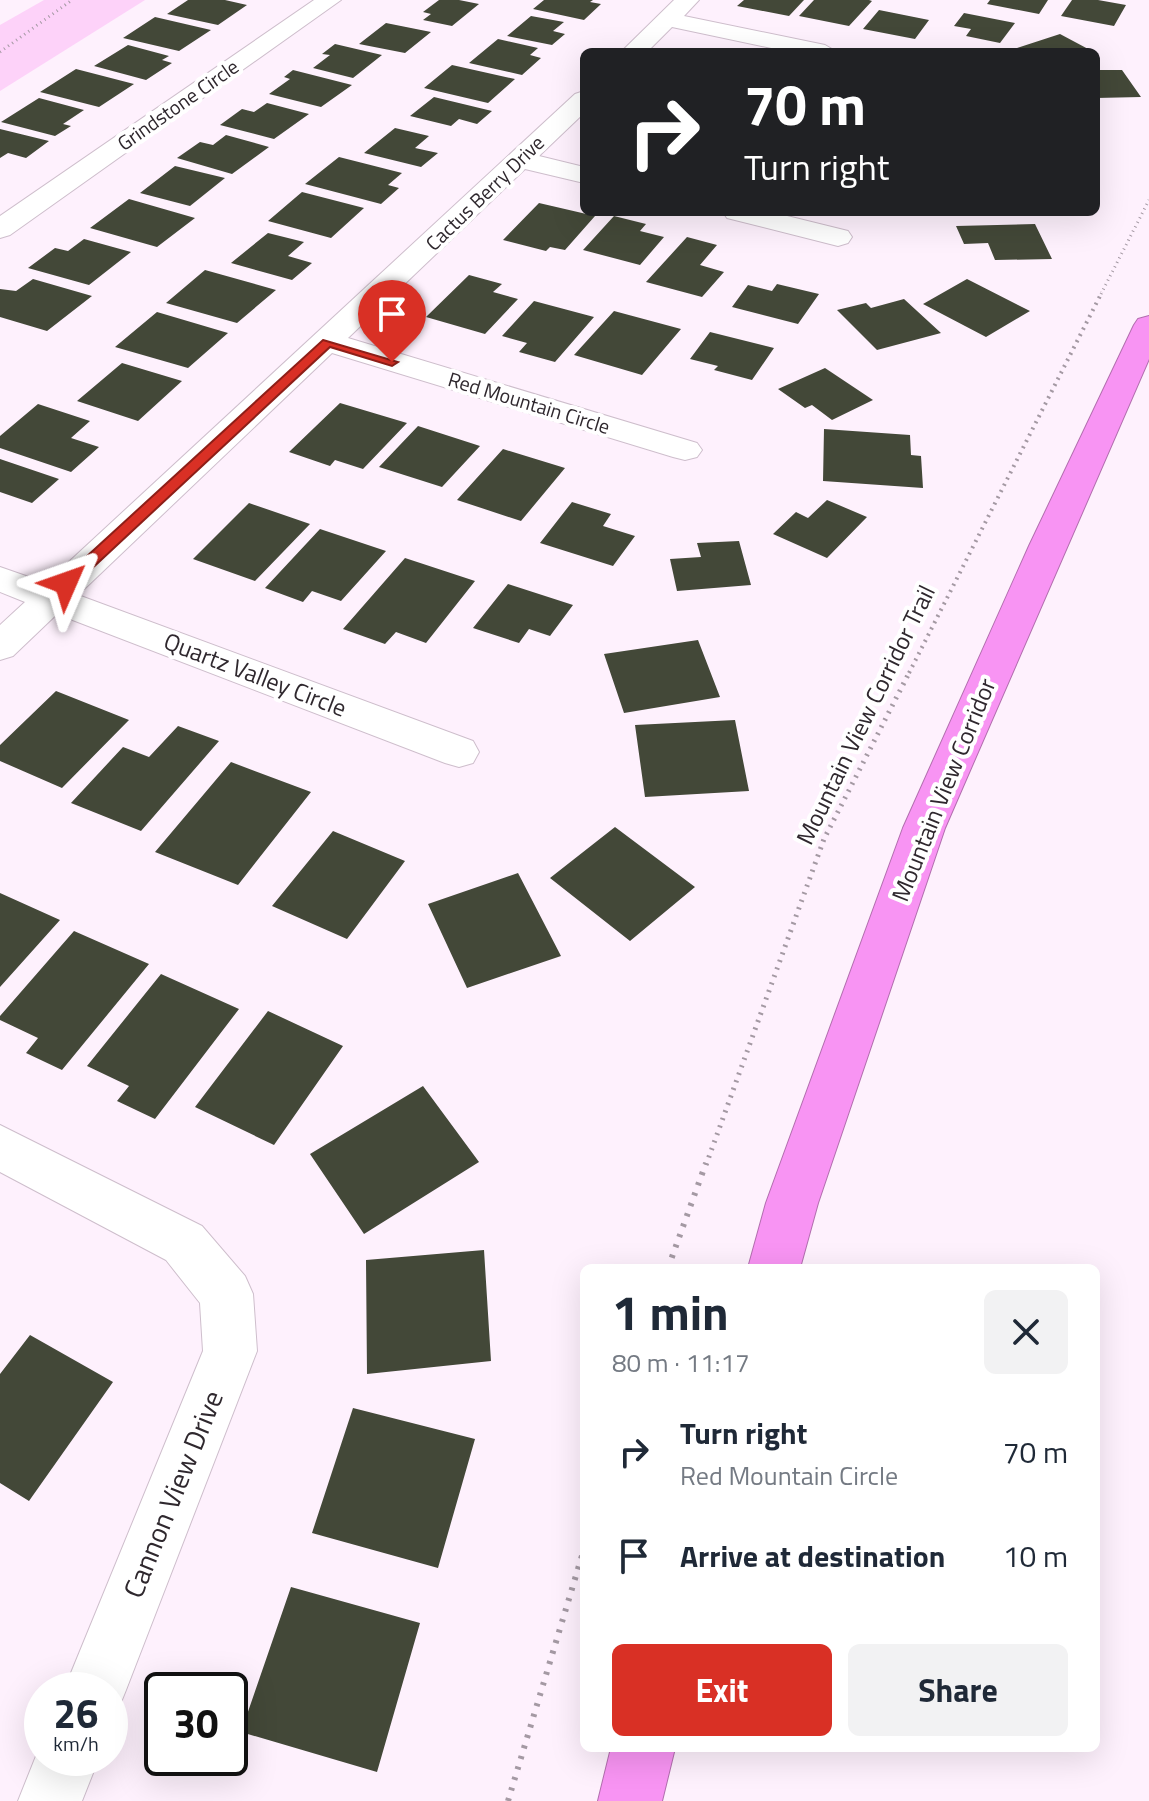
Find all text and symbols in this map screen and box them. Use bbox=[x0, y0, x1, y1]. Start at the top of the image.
street label: Grindstone Circle bbox=[110, 51, 245, 158]
text: 70 m bbox=[744, 62, 866, 147]
icon: right bbox=[612, 80, 716, 184]
street label: Cactus Berry Drive bbox=[418, 128, 551, 258]
text: Turn right bbox=[744, 139, 889, 194]
pin bbox=[358, 280, 426, 362]
icon: arrive bbox=[370, 292, 414, 336]
street label: Red Mountain Circle bbox=[444, 363, 614, 442]
position arrow bbox=[24, 541, 108, 625]
street label: Mountain View Corridor Trail bbox=[786, 579, 944, 851]
street label: Quartz Valley Circle bbox=[159, 623, 352, 725]
street label: Mountain View Corridor bbox=[882, 673, 1004, 907]
text: 1 min bbox=[612, 1276, 729, 1349]
button: close bbox=[984, 1290, 1068, 1374]
text: 80 m · 11:17 bbox=[612, 1343, 750, 1382]
street label: Cannon View Drive bbox=[111, 1384, 234, 1604]
text: Turn right bbox=[680, 1410, 808, 1456]
text: 70 m bbox=[1003, 1429, 1068, 1475]
icon: right bbox=[612, 1430, 656, 1474]
text: Red Mountain Circle bbox=[680, 1456, 898, 1495]
text: Arrive at destination bbox=[680, 1533, 945, 1579]
text: 10 m bbox=[1003, 1533, 1068, 1579]
icon: arrive bbox=[612, 1534, 656, 1578]
button: Exit bbox=[612, 1644, 832, 1736]
button: Share bbox=[848, 1644, 1068, 1736]
speed limit sign: 30 bbox=[144, 1672, 248, 1776]
text: 26 bbox=[54, 1683, 98, 1744]
text: km/h bbox=[53, 1728, 99, 1759]

